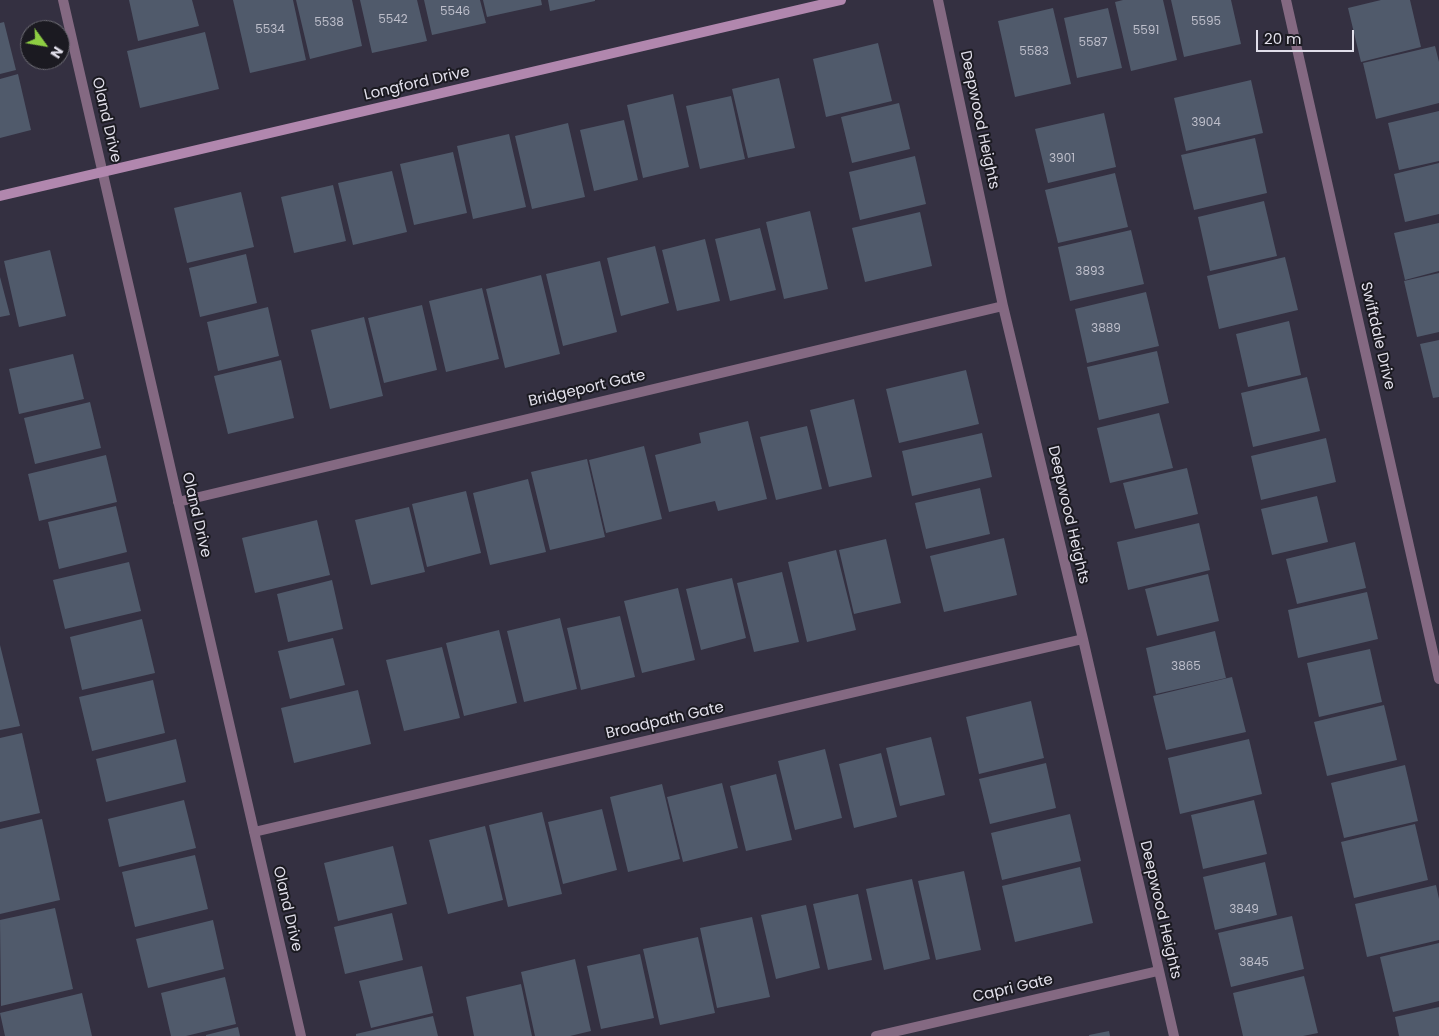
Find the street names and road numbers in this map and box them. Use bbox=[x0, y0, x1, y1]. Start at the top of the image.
street label: Deepwood Heights bbox=[955, 49, 1003, 191]
street label: Longford Drive bbox=[363, 63, 471, 105]
street label: Oland Drive bbox=[87, 76, 125, 164]
street label: Swiftdale Drive bbox=[1356, 280, 1398, 392]
street label: Bridgeport Gate bbox=[527, 367, 647, 411]
street label: Deepwood Heights bbox=[1043, 444, 1093, 586]
street label: Oland Drive bbox=[177, 471, 215, 559]
street label: Broadpath Gate bbox=[604, 699, 726, 743]
street label: Deepwood Heights bbox=[1135, 839, 1185, 981]
street label: Oland Drive bbox=[268, 865, 306, 953]
street label: Capri Gate bbox=[971, 971, 1055, 1007]

